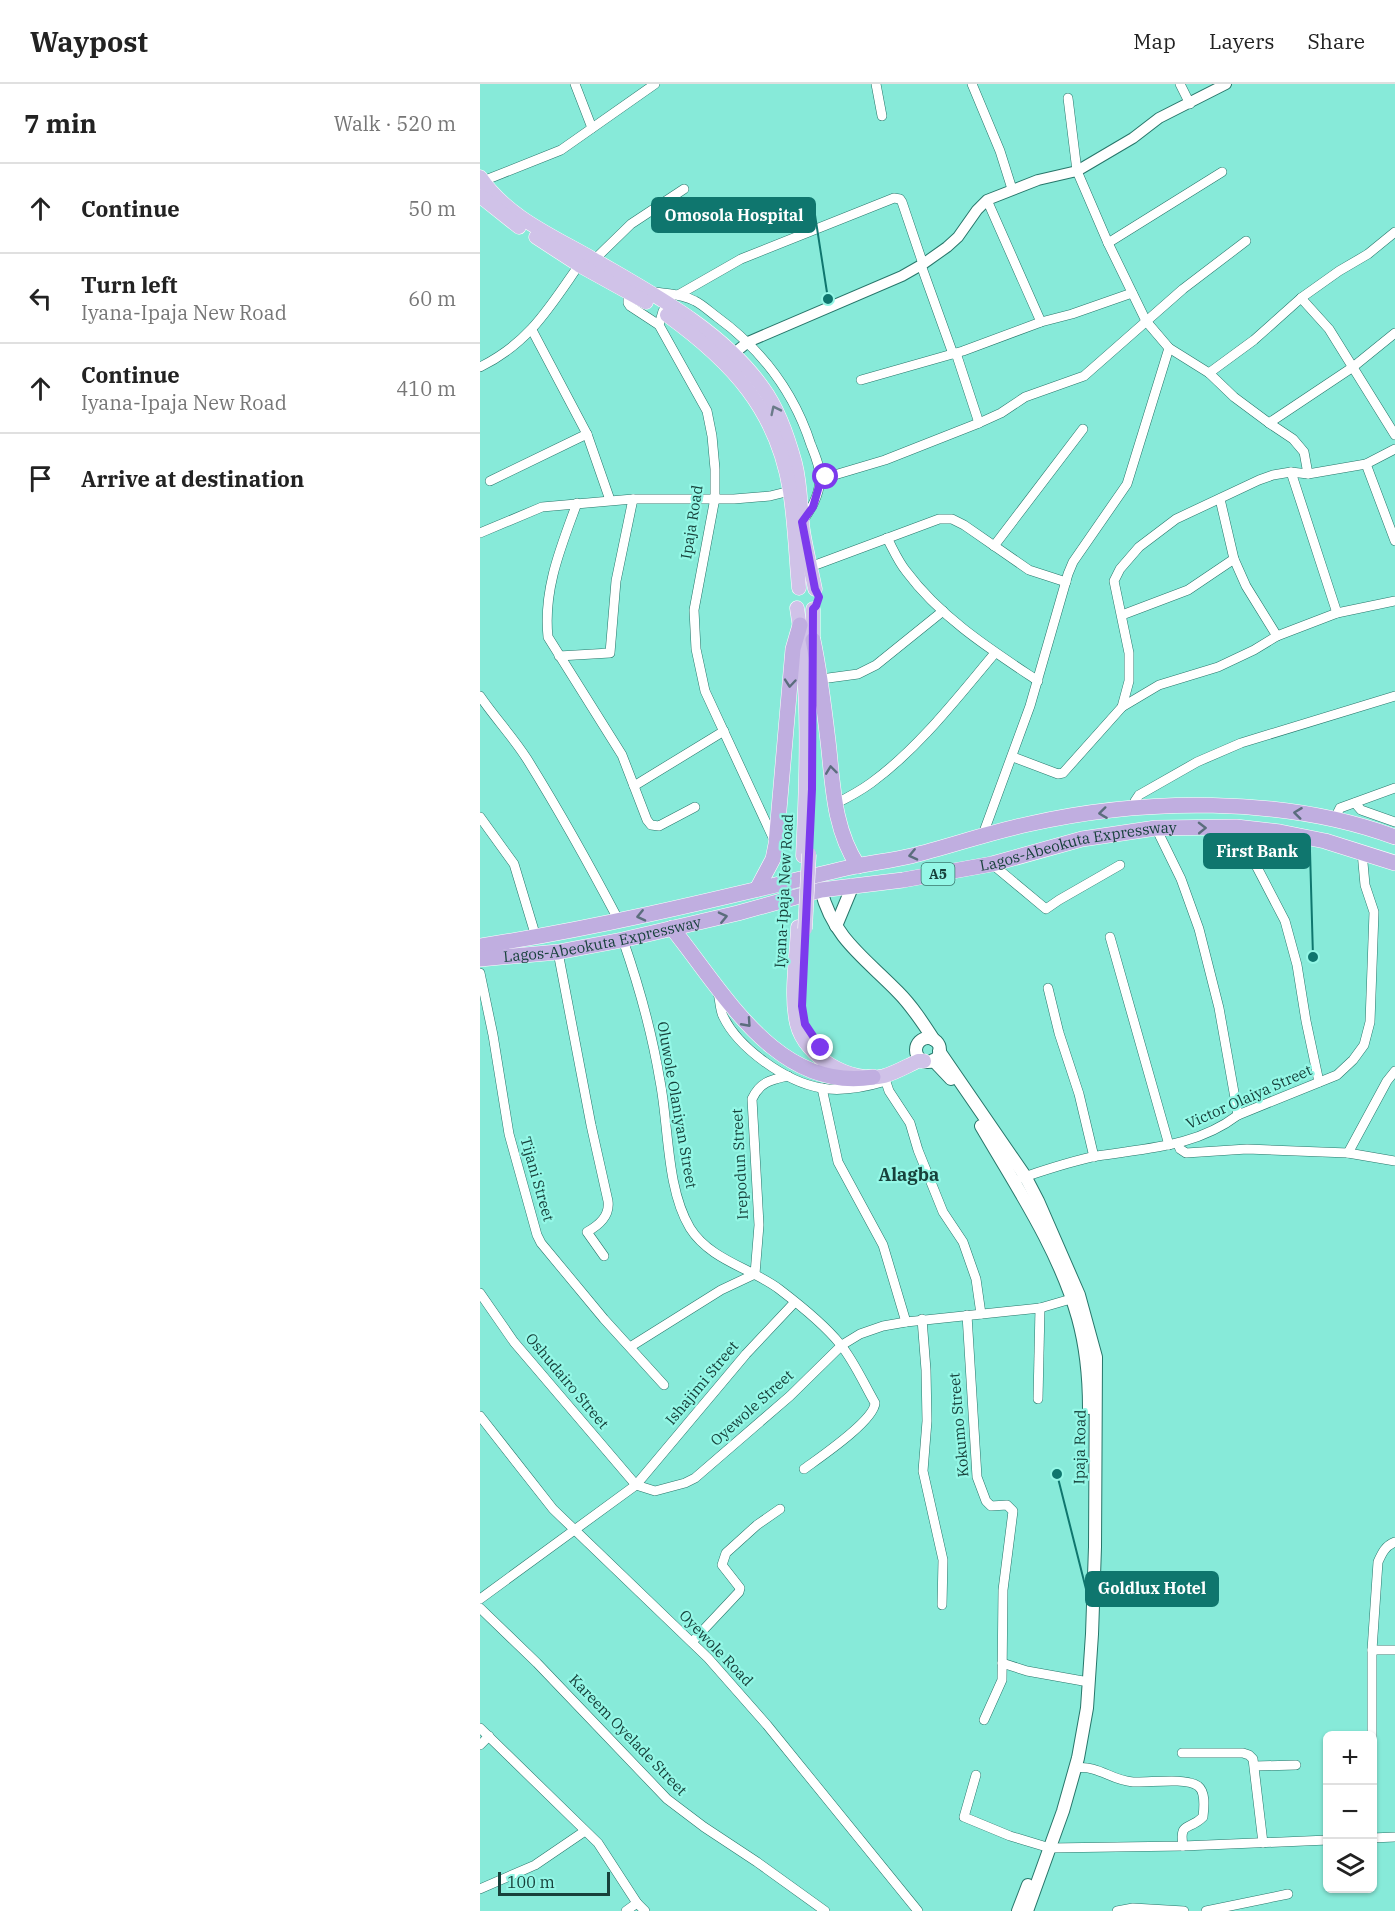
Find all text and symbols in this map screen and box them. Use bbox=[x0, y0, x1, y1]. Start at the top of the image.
text: Waypost bbox=[30, 23, 148, 60]
text: Map bbox=[1133, 27, 1176, 55]
text: Layers bbox=[1209, 27, 1275, 55]
text: Share bbox=[1308, 27, 1365, 55]
text: 7 min bbox=[24, 106, 97, 140]
text: Walk · 520 m bbox=[334, 110, 456, 137]
icon: ahead bbox=[24, 192, 57, 225]
text: Continue bbox=[81, 194, 180, 223]
text: 50 m bbox=[408, 195, 456, 222]
callout: Omosola Hospital bbox=[652, 198, 815, 232]
text: Omosola Hospital bbox=[665, 205, 803, 225]
text: Turn left bbox=[81, 270, 177, 299]
icon: left bbox=[24, 282, 57, 315]
text: 60 m bbox=[408, 285, 456, 312]
text: Iyana-Ipaja New Road bbox=[81, 299, 287, 326]
text: Continue bbox=[81, 360, 180, 389]
icon: ahead bbox=[24, 372, 57, 405]
text: 410 m bbox=[396, 375, 456, 402]
text: Iyana-Ipaja New Road bbox=[81, 389, 287, 416]
one-way arrow bbox=[771, 405, 783, 416]
icon: arrive bbox=[24, 462, 57, 495]
route start bbox=[812, 463, 838, 489]
text: Arrive at destination bbox=[81, 464, 304, 493]
street label: Ipaja Road bbox=[676, 484, 707, 560]
one-way arrow bbox=[784, 678, 797, 687]
one-way arrow bbox=[825, 766, 838, 775]
one-way arrow bbox=[1099, 806, 1108, 818]
one-way arrow bbox=[1293, 807, 1302, 820]
street label: Iyana-Ipaja New Road bbox=[770, 813, 797, 969]
street label: Lagos-Abeokuta Expressway bbox=[978, 817, 1177, 875]
one-way arrow bbox=[1198, 821, 1207, 834]
callout: First Bank bbox=[1204, 834, 1310, 868]
text: First Bank bbox=[1216, 841, 1298, 861]
one-way arrow bbox=[909, 848, 919, 861]
road number: A5 bbox=[922, 863, 954, 885]
one-way arrow bbox=[636, 908, 646, 921]
one-way arrow bbox=[718, 911, 728, 924]
street label: Lagos-Abeokuta Expressway bbox=[502, 912, 703, 966]
one-way arrow bbox=[740, 1016, 751, 1027]
street label: Oluwole Olaniyan Street bbox=[653, 1020, 702, 1190]
route end bbox=[807, 1034, 833, 1060]
street label: Victor Olaiya Street bbox=[1183, 1060, 1315, 1133]
street label: Irepodun Street bbox=[727, 1108, 752, 1220]
street label: Tijani Street bbox=[516, 1134, 559, 1223]
district label: Alagba bbox=[879, 1163, 939, 1186]
street label: Oshudairo Street bbox=[522, 1329, 613, 1433]
street label: Ishajimi Street bbox=[661, 1337, 742, 1429]
street label: Oyewole Street bbox=[706, 1365, 797, 1450]
street label: Kokumo Street bbox=[944, 1372, 973, 1478]
street label: Ipaja Road bbox=[1069, 1409, 1090, 1485]
callout: Goldlux Hotel bbox=[1086, 1572, 1218, 1606]
text: Goldlux Hotel bbox=[1098, 1578, 1206, 1598]
street label: Oyewole Road bbox=[675, 1606, 757, 1690]
street label: Kareem Oyelade Street bbox=[565, 1670, 691, 1799]
map controls bbox=[1323, 1731, 1377, 1893]
button: + bbox=[1323, 1731, 1377, 1785]
button: − bbox=[1323, 1785, 1377, 1839]
button: layers bbox=[1323, 1839, 1377, 1893]
scale bar bbox=[498, 1869, 610, 1896]
text: 100 m bbox=[507, 1872, 555, 1892]

